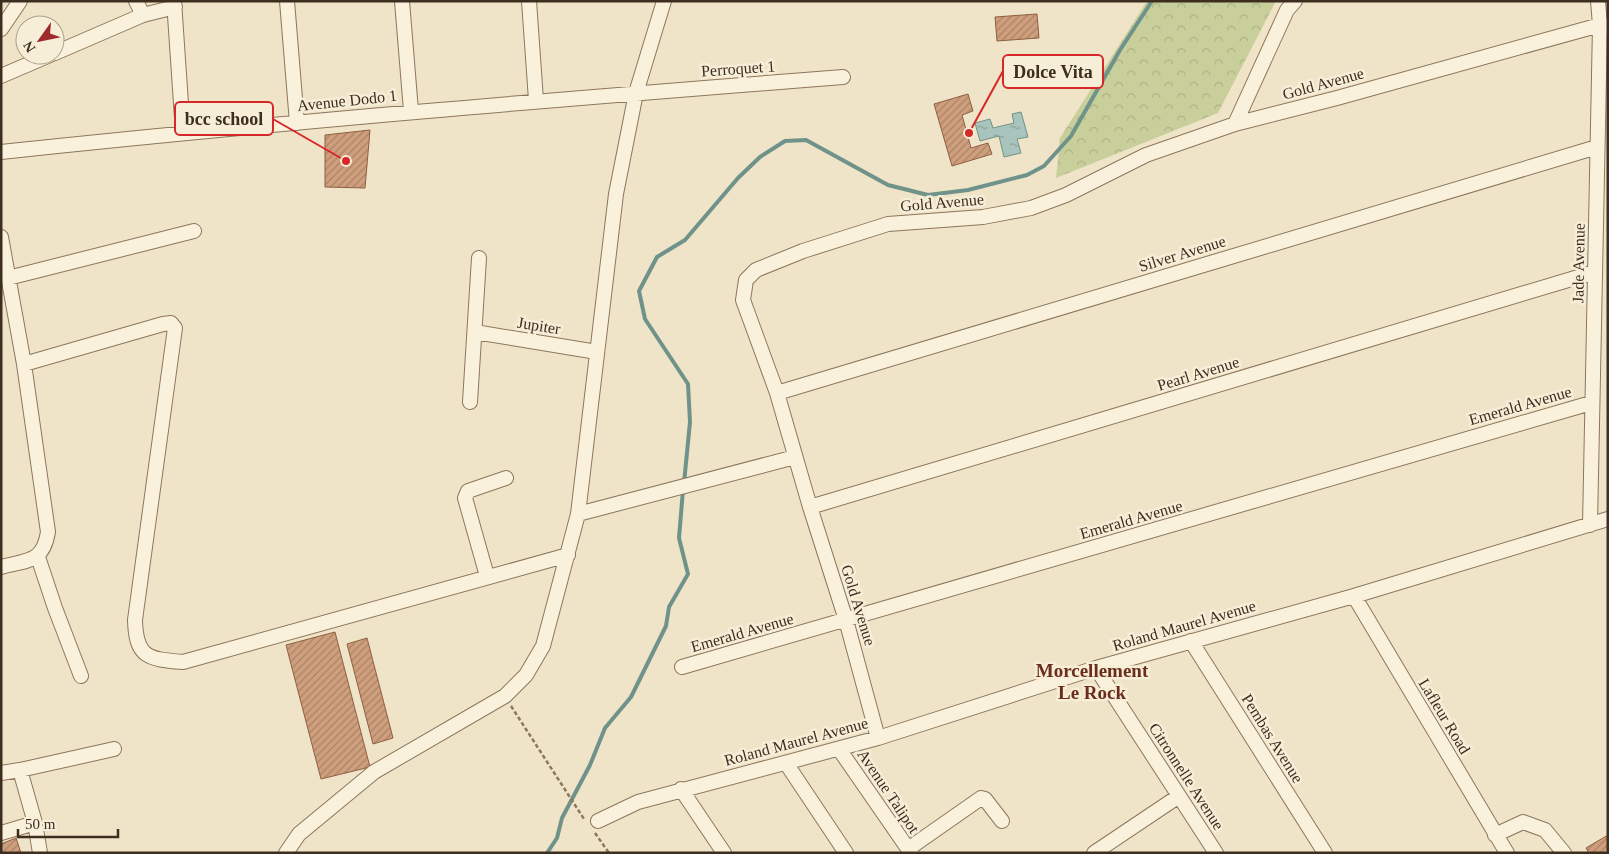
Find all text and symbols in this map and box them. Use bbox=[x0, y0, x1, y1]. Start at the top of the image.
north arrow bbox=[15, 15, 65, 65]
text: N bbox=[20, 38, 39, 55]
callout: Dolce Vita bbox=[1003, 55, 1103, 88]
street label: Perroquet 1 bbox=[700, 57, 776, 81]
text: Dolce Vita bbox=[1013, 62, 1093, 82]
street label: Gold Avenue bbox=[1281, 64, 1366, 103]
street label: Avenue Dodo 1 bbox=[296, 87, 398, 114]
callout: bcc school bbox=[175, 102, 273, 135]
text: bcc school bbox=[185, 109, 263, 129]
street label: Gold Avenue bbox=[900, 190, 984, 215]
street label: Jade Avenue bbox=[1569, 223, 1588, 303]
street label: Silver Avenue bbox=[1137, 232, 1228, 275]
street label: Jupiter bbox=[516, 314, 562, 338]
street label: Pearl Avenue bbox=[1155, 353, 1241, 394]
street label: Emerald Avenue bbox=[1467, 383, 1573, 428]
street label: Emerald Avenue bbox=[1078, 497, 1184, 542]
street label: Gold Avenue bbox=[838, 563, 879, 648]
street label: Roland Maurel Avenue bbox=[1111, 597, 1258, 654]
street label: Emerald Avenue bbox=[689, 610, 795, 655]
district label: Morcellement Le Rock bbox=[1036, 660, 1149, 703]
street label: Lafleur Road bbox=[1415, 676, 1474, 757]
street label: Pembas Avenue bbox=[1238, 691, 1307, 786]
street label: Roland Maurel Avenue bbox=[722, 714, 870, 769]
street label: Citronnelle Avenue bbox=[1146, 720, 1227, 833]
street label: Avenue Talipot bbox=[853, 746, 923, 837]
scale bar bbox=[18, 806, 118, 838]
text: 50 m bbox=[25, 816, 56, 832]

